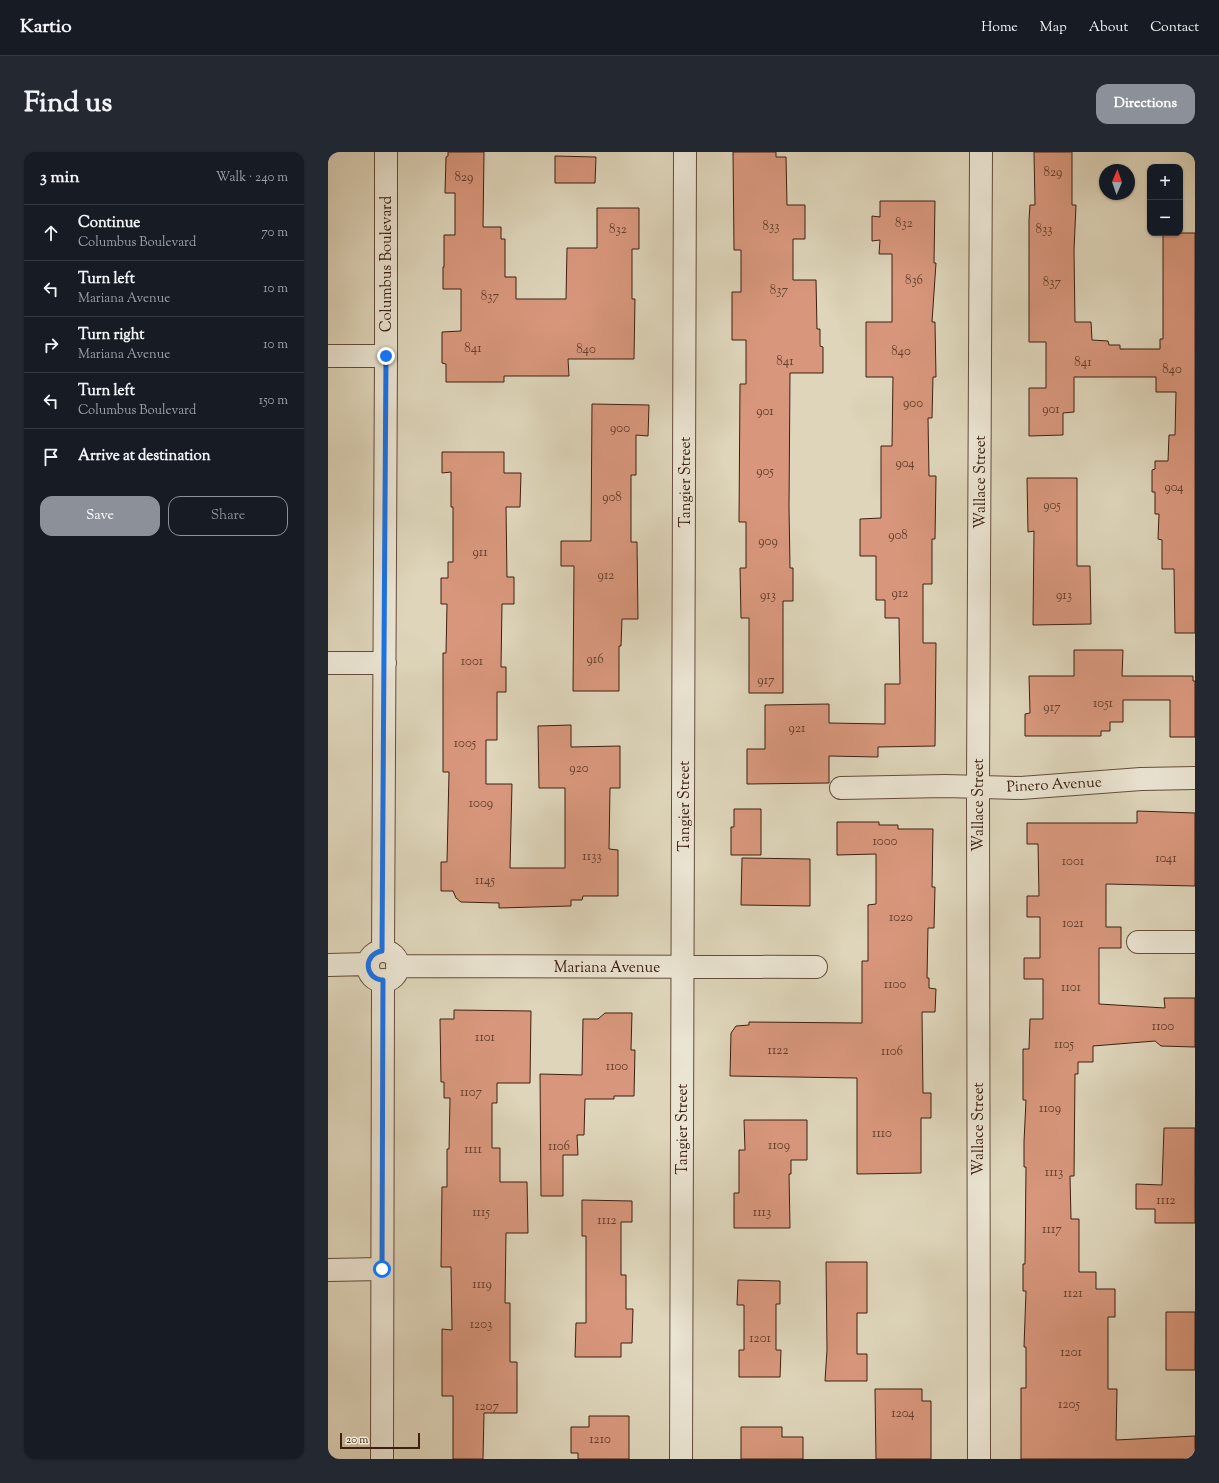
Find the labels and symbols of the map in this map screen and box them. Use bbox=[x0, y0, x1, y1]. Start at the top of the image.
house number: 829 bbox=[1044, 164, 1062, 182]
north arrow bbox=[1099, 164, 1135, 200]
house number: 829 bbox=[455, 169, 473, 187]
street label: Columbus Boulevard bbox=[377, 195, 398, 332]
house number: 832 bbox=[895, 215, 913, 233]
house number: 833 bbox=[762, 218, 780, 236]
house number: 832 bbox=[609, 221, 627, 239]
house number: 833 bbox=[1035, 221, 1053, 239]
house number: 836 bbox=[905, 272, 923, 290]
house number: 837 bbox=[1043, 274, 1062, 292]
house number: 837 bbox=[770, 282, 789, 300]
house number: 837 bbox=[481, 288, 500, 306]
house number: 841 bbox=[464, 340, 482, 358]
house number: 840 bbox=[576, 341, 596, 359]
house number: 840 bbox=[891, 343, 911, 361]
route end bbox=[377, 347, 395, 365]
house number: 841 bbox=[776, 353, 794, 371]
house number: 841 bbox=[1074, 354, 1092, 372]
house number: 840 bbox=[1162, 361, 1182, 379]
house number: 900 bbox=[903, 395, 923, 413]
house number: 901 bbox=[1042, 401, 1060, 419]
house number: 901 bbox=[756, 403, 774, 421]
house number: 900 bbox=[610, 420, 630, 438]
street label: Wallace Street bbox=[971, 435, 992, 529]
street label: Tangier Street bbox=[676, 437, 697, 527]
house number: 904 bbox=[895, 455, 915, 473]
house number: 905 bbox=[756, 463, 774, 481]
house number: 904 bbox=[1164, 479, 1184, 497]
house number: 908 bbox=[602, 489, 622, 507]
house number: 905 bbox=[1043, 497, 1061, 515]
house number: 908 bbox=[888, 527, 908, 545]
house number: 909 bbox=[758, 533, 778, 551]
house number: 911 bbox=[472, 544, 488, 562]
house number: 912 bbox=[598, 567, 614, 585]
house number: 912 bbox=[892, 585, 908, 603]
house number: 913 bbox=[760, 587, 776, 605]
house number: 913 bbox=[1056, 587, 1072, 605]
house number: 916 bbox=[586, 651, 604, 669]
house number: 1001 bbox=[461, 653, 484, 671]
house number: 917 bbox=[757, 672, 775, 690]
house number: 1051 bbox=[1093, 695, 1114, 713]
house number: 917 bbox=[1043, 699, 1061, 717]
house number: 921 bbox=[789, 720, 806, 738]
house number: 1005 bbox=[454, 735, 477, 753]
street label: Wallace Street bbox=[969, 758, 990, 852]
house number: 920 bbox=[569, 760, 589, 778]
street label: Tangier Street bbox=[675, 761, 696, 851]
street label: Pinero Avenue bbox=[1006, 773, 1102, 798]
house number: 1009 bbox=[469, 795, 493, 813]
house number: 1000 bbox=[873, 833, 898, 851]
house number: 1133 bbox=[582, 848, 602, 866]
house number: 1041 bbox=[1155, 850, 1177, 868]
house number: 1001 bbox=[1062, 853, 1085, 871]
house number: 1145 bbox=[475, 872, 495, 890]
house number: 1020 bbox=[889, 909, 913, 927]
house number: 1021 bbox=[1062, 915, 1084, 933]
street label: Mariana Avenue bbox=[554, 958, 660, 979]
house number: 1100 bbox=[884, 976, 906, 994]
house number: 1101 bbox=[1061, 979, 1082, 997]
house number: 1100 bbox=[1152, 1018, 1174, 1036]
house number: 1101 bbox=[475, 1029, 496, 1047]
house number: 1105 bbox=[1054, 1036, 1075, 1054]
house number: 1122 bbox=[767, 1042, 789, 1060]
house number: 1106 bbox=[881, 1043, 903, 1061]
house number: 1100 bbox=[606, 1058, 628, 1076]
street label: Wallace Street bbox=[969, 1082, 990, 1176]
house number: 1107 bbox=[460, 1084, 483, 1102]
street label: Tangier Street bbox=[673, 1084, 694, 1174]
house number: 1109 bbox=[1039, 1100, 1061, 1118]
house number: 1110 bbox=[872, 1125, 892, 1143]
house number: 1109 bbox=[768, 1137, 790, 1155]
house number: 1106 bbox=[548, 1138, 570, 1156]
house number: 1111 bbox=[464, 1141, 482, 1159]
house number: 1113 bbox=[1045, 1164, 1063, 1182]
house number: 1112 bbox=[1156, 1192, 1176, 1210]
house number: 1115 bbox=[472, 1204, 490, 1222]
house number: 1113 bbox=[753, 1204, 771, 1222]
house number: 1112 bbox=[597, 1212, 617, 1230]
house number: 1117 bbox=[1042, 1221, 1062, 1239]
route start bbox=[373, 1260, 391, 1278]
house number: 1119 bbox=[472, 1276, 492, 1294]
house number: 1121 bbox=[1063, 1285, 1083, 1303]
house number: 1203 bbox=[470, 1316, 492, 1334]
house number: 1201 bbox=[749, 1330, 771, 1348]
house number: 1201 bbox=[1060, 1344, 1082, 1362]
house number: 1205 bbox=[1058, 1396, 1080, 1414]
house number: 1207 bbox=[475, 1398, 499, 1416]
house number: 1204 bbox=[891, 1405, 915, 1423]
scale bar bbox=[340, 1431, 420, 1450]
house number: 1210 bbox=[589, 1431, 611, 1449]

